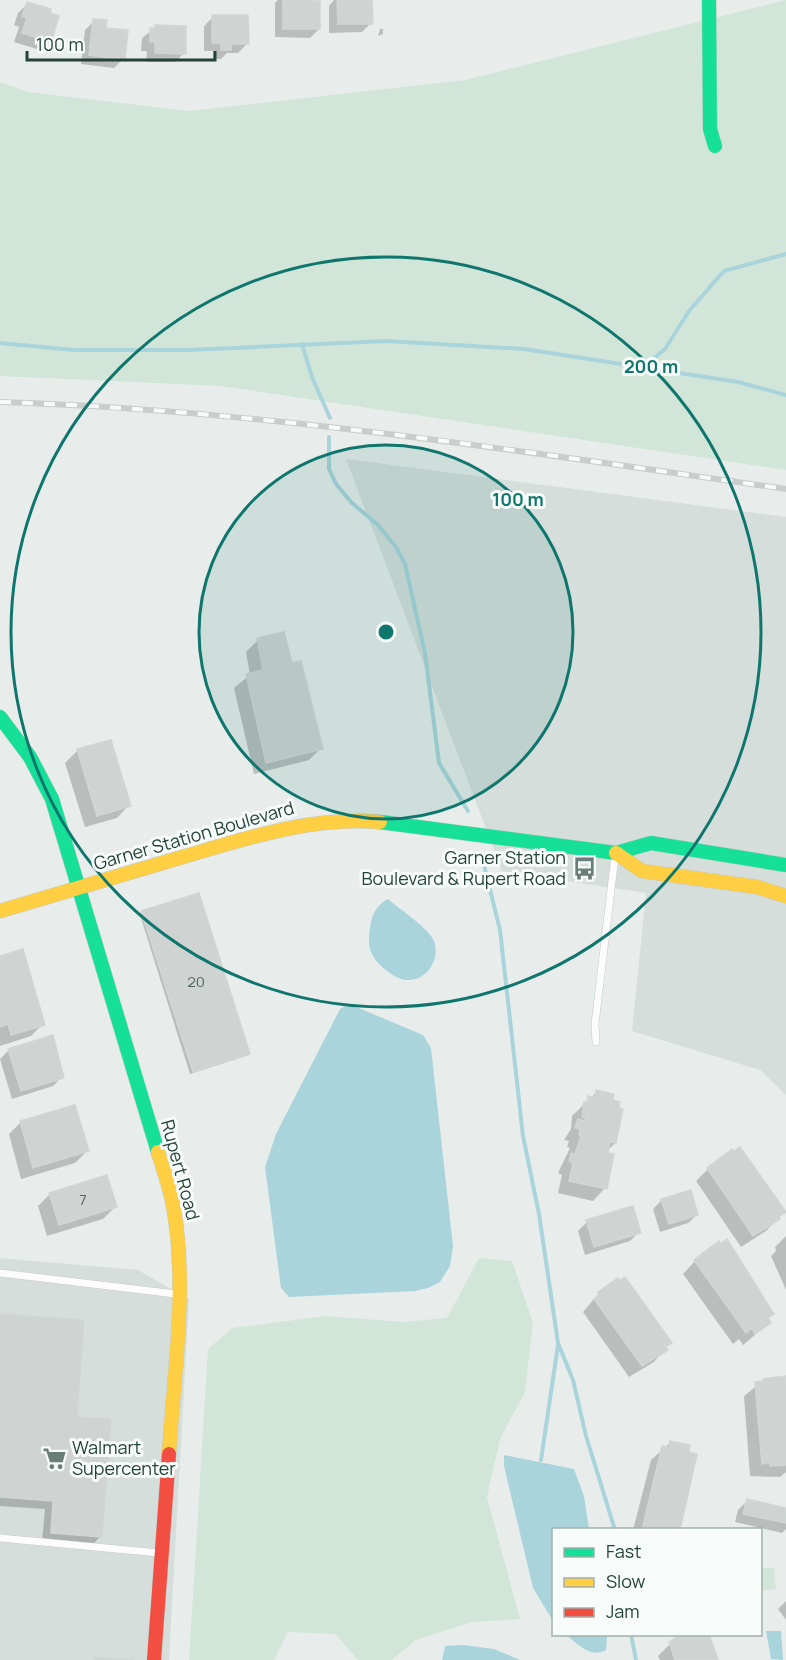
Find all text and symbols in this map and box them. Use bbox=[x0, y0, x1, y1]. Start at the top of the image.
scale bar bbox=[27, 24, 214, 62]
text: 100 m bbox=[36, 32, 84, 56]
text: 200 m bbox=[624, 354, 678, 378]
text: 100 m bbox=[492, 487, 544, 511]
centre of rings bbox=[376, 622, 396, 642]
street label: Garner Station Boulevard bbox=[91, 795, 297, 875]
place label: Garner Station Boulevard & Rupert Road bbox=[362, 845, 566, 890]
bus stop icon: Garner Station Boulevard & Rupert Road bbox=[571, 855, 597, 881]
house number: 20 bbox=[187, 971, 205, 992]
street label: Rupert Road bbox=[156, 1117, 206, 1223]
house number: 7 bbox=[79, 1189, 87, 1210]
place label: Walmart Supercenter bbox=[72, 1435, 176, 1480]
supermarket icon: Walmart Supercenter bbox=[41, 1445, 67, 1471]
legend bbox=[552, 1528, 762, 1636]
text: Fast bbox=[606, 1539, 641, 1563]
text: Slow bbox=[606, 1569, 646, 1593]
text: Jam bbox=[606, 1599, 640, 1623]

